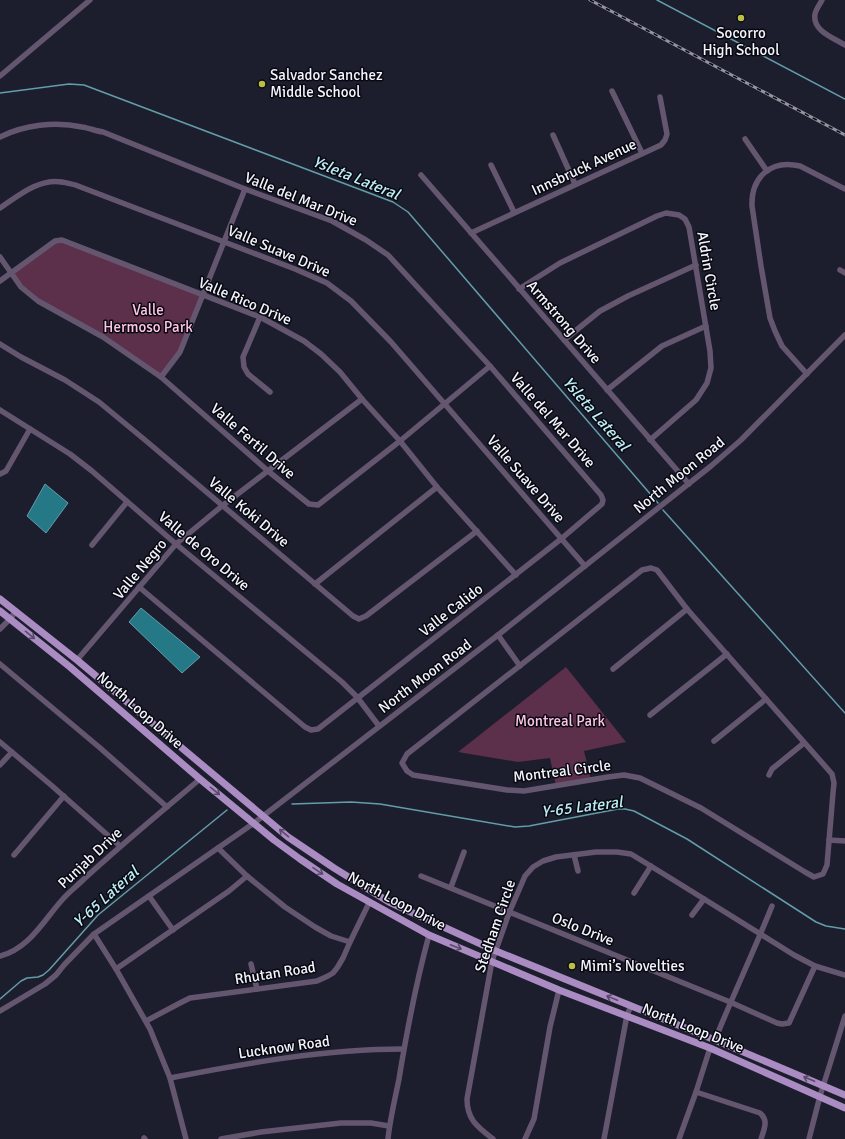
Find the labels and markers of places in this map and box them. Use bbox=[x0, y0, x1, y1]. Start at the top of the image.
marker: Socorro High School bbox=[736, 13, 746, 23]
place label: Socorro High School bbox=[702, 24, 780, 59]
place label: Salvador Sanchez Middle School bbox=[270, 66, 383, 101]
marker: Salvador Sanchez Middle School bbox=[257, 79, 267, 89]
place label: Mimi’s Novelties bbox=[580, 957, 685, 975]
marker: Mimi’s Novelties bbox=[567, 961, 577, 971]

